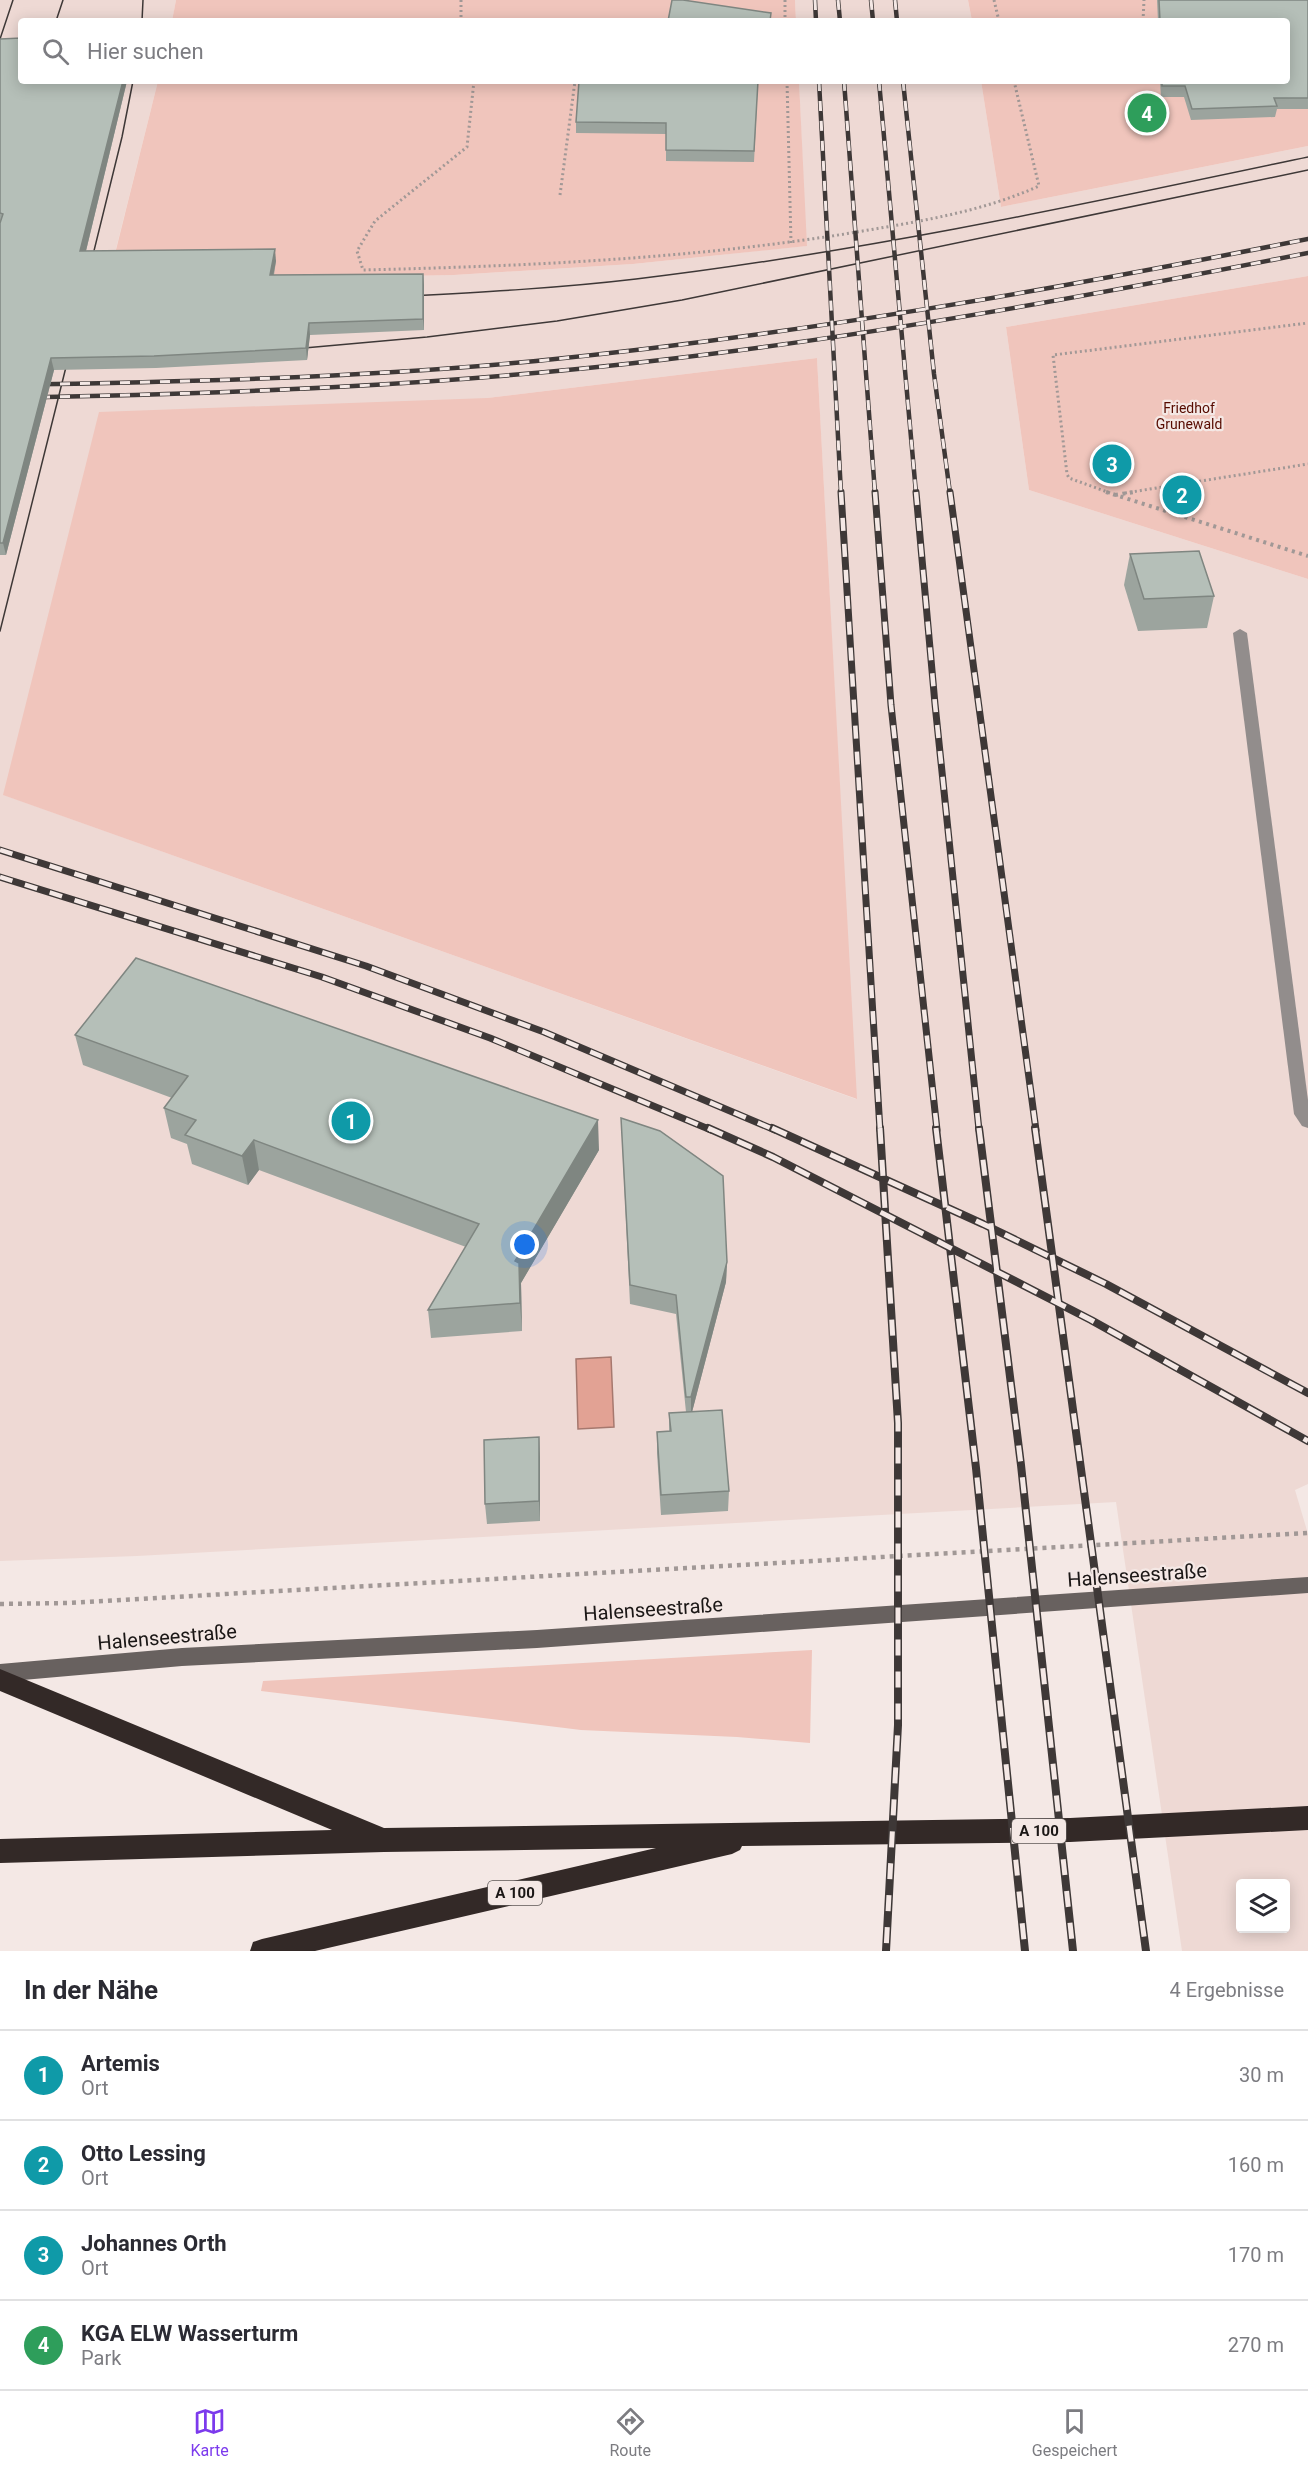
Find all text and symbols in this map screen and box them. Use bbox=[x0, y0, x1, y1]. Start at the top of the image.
search box bbox=[18, 18, 1290, 84]
icon: search bbox=[39, 35, 72, 68]
text: Hier suchen bbox=[87, 39, 204, 64]
pin: 4 bbox=[1128, 90, 1166, 136]
park label: Friedhof Grunewald bbox=[1156, 400, 1222, 432]
pin: 3 bbox=[1092, 442, 1132, 486]
pin: 2 bbox=[1162, 472, 1202, 518]
pin: 1 bbox=[332, 1098, 370, 1144]
your location bbox=[510, 1230, 539, 1259]
street label: Halenseestraße bbox=[1066, 1558, 1208, 1592]
street label: Halenseestraße bbox=[582, 1592, 724, 1626]
street label: Halenseestraße bbox=[96, 1619, 238, 1655]
road number: A 100 bbox=[1012, 1819, 1066, 1843]
map controls bbox=[1236, 1879, 1290, 1933]
button: layers bbox=[1236, 1879, 1290, 1933]
road number: A 100 bbox=[488, 1881, 542, 1905]
text: In der Nähe bbox=[24, 1975, 158, 2005]
text: 4 Ergebnisse bbox=[1170, 1978, 1284, 2002]
text: Artemis bbox=[81, 2051, 160, 2076]
text: 1 bbox=[38, 2063, 49, 2087]
text: 30 m bbox=[1239, 2063, 1284, 2087]
text: Ort bbox=[81, 2076, 109, 2100]
text: Otto Lessing bbox=[81, 2141, 206, 2166]
text: 2 bbox=[38, 2153, 49, 2177]
text: 160 m bbox=[1228, 2153, 1284, 2177]
text: Ort bbox=[81, 2166, 109, 2190]
text: Johannes Orth bbox=[81, 2231, 227, 2256]
text: 3 bbox=[38, 2243, 49, 2267]
text: 170 m bbox=[1228, 2243, 1284, 2267]
text: Ort bbox=[81, 2256, 109, 2280]
text: KGA ELW Wasserturm bbox=[81, 2321, 298, 2346]
text: 4 bbox=[38, 2333, 49, 2357]
text: 270 m bbox=[1228, 2333, 1284, 2357]
text: Park bbox=[81, 2346, 121, 2370]
tab: Karte bbox=[190, 2405, 229, 2460]
tab: Route bbox=[610, 2405, 651, 2460]
tab: Gespeichert bbox=[1032, 2405, 1118, 2460]

